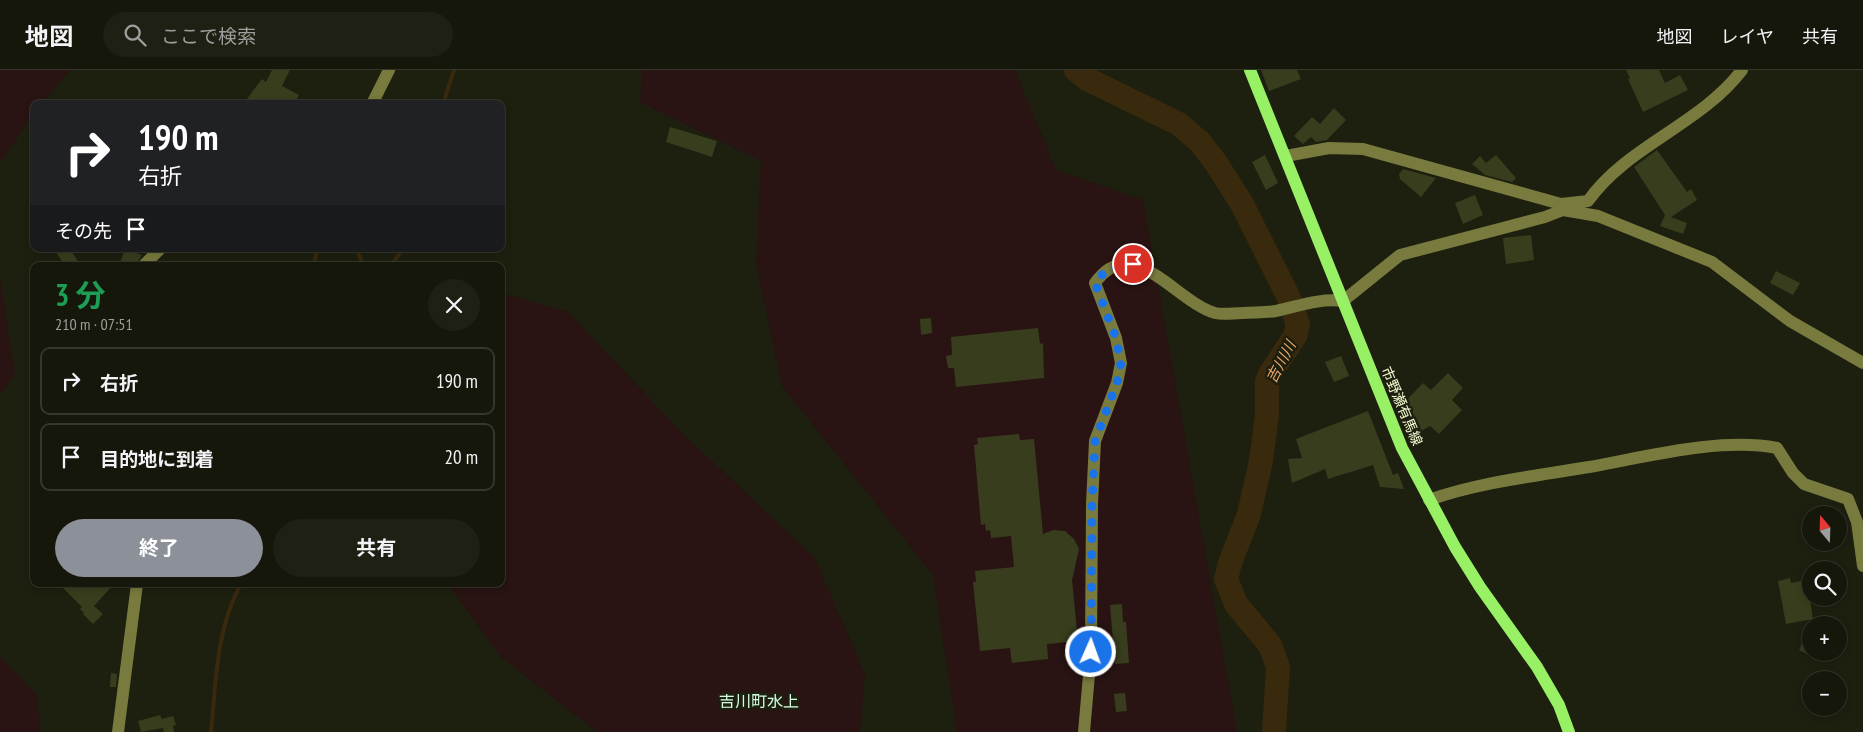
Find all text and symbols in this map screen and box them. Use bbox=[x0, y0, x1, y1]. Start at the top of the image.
search box bbox=[103, 12, 453, 57]
text: 地図 bbox=[25, 21, 73, 52]
icon: search bbox=[121, 21, 149, 49]
text: ここで検索 bbox=[161, 24, 256, 48]
text: 地図 bbox=[1657, 25, 1693, 48]
text: レイヤ bbox=[1721, 25, 1774, 48]
text: 共有 bbox=[1802, 25, 1838, 48]
text: 190 m bbox=[138, 114, 219, 160]
icon: right bbox=[55, 120, 120, 185]
text: 右折 bbox=[138, 162, 182, 190]
icon: arrive bbox=[122, 215, 150, 243]
text: その先 bbox=[55, 219, 112, 243]
pin bbox=[1112, 243, 1154, 285]
icon: arrive bbox=[1119, 250, 1147, 278]
text: 3 分 bbox=[55, 275, 106, 314]
button: close bbox=[428, 279, 480, 331]
text: 210 m · 07:51 bbox=[55, 314, 133, 334]
water label: 吉川川 bbox=[1262, 336, 1300, 386]
street label: 市野瀬有馬線 bbox=[1377, 364, 1427, 448]
icon: right bbox=[57, 367, 85, 395]
text: 190 m bbox=[436, 369, 478, 393]
text: 右折 bbox=[100, 371, 138, 395]
icon: arrive bbox=[57, 443, 85, 471]
text: 20 m bbox=[445, 445, 478, 469]
text: 目的地に到着 bbox=[100, 447, 214, 471]
north arrow bbox=[1802, 506, 1848, 551]
map controls bbox=[1802, 506, 1847, 716]
button: 終了 bbox=[55, 519, 263, 577]
button: 共有 bbox=[273, 519, 480, 577]
button: search bbox=[1802, 561, 1847, 606]
button: + bbox=[1802, 616, 1847, 661]
position arrow bbox=[1064, 625, 1116, 677]
button: − bbox=[1802, 671, 1847, 716]
district label: 吉川町水上 bbox=[719, 691, 799, 711]

